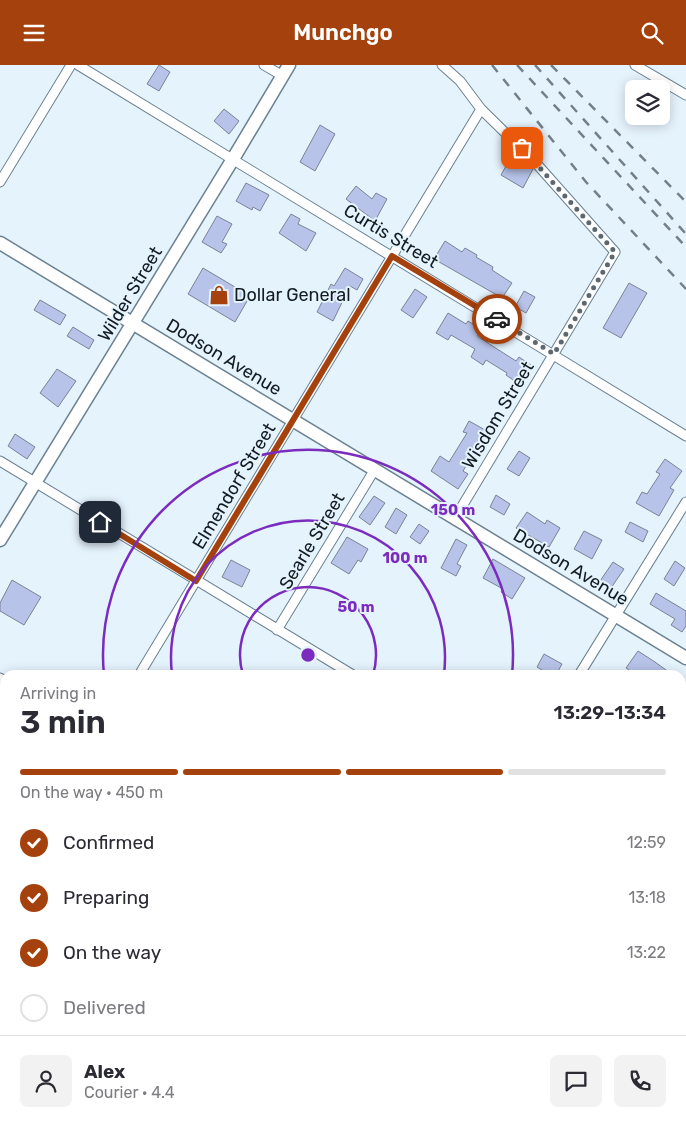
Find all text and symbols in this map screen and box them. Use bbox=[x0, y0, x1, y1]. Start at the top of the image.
icon: menu bbox=[20, 19, 48, 47]
text: Munchgo bbox=[293, 19, 393, 46]
icon: search bbox=[638, 19, 666, 47]
map controls bbox=[625, 80, 670, 125]
button: layers bbox=[625, 80, 670, 125]
pin bbox=[501, 127, 543, 169]
icon: bag bbox=[508, 134, 536, 162]
street label: Curtis Street bbox=[340, 199, 442, 273]
street label: Wilder Street bbox=[93, 243, 167, 345]
shop icon: Dollar General bbox=[208, 284, 230, 306]
place label: Dollar General bbox=[234, 284, 351, 306]
courier bbox=[472, 294, 522, 344]
icon: car bbox=[483, 305, 511, 333]
street label: Dodson Avenue bbox=[162, 314, 286, 400]
street label: Wisdom Street bbox=[457, 357, 539, 473]
street label: Elmendorf Street bbox=[188, 419, 280, 553]
street label: Searle Street bbox=[275, 489, 349, 593]
pin bbox=[79, 501, 121, 543]
text: 150 m bbox=[431, 501, 475, 519]
icon: home bbox=[86, 508, 114, 536]
street label: Dodson Avenue bbox=[509, 524, 633, 610]
text: 100 m bbox=[383, 549, 427, 567]
text: 50 m bbox=[338, 598, 374, 616]
centre of rings bbox=[299, 646, 317, 664]
text: Arriving in bbox=[20, 684, 96, 703]
text: 13:29–13:34 bbox=[554, 701, 666, 724]
text: 3 min bbox=[20, 703, 106, 741]
text: On the way · 450 m bbox=[20, 783, 163, 802]
icon: check bbox=[20, 829, 48, 857]
text: Confirmed bbox=[63, 831, 154, 854]
text: 12:59 bbox=[627, 833, 666, 852]
icon: check bbox=[20, 884, 48, 912]
text: Preparing bbox=[63, 886, 149, 909]
text: 13:18 bbox=[628, 888, 666, 907]
icon: check bbox=[20, 939, 48, 967]
text: On the way bbox=[63, 941, 161, 964]
text: 13:22 bbox=[627, 943, 666, 962]
text: Delivered bbox=[63, 996, 146, 1019]
button: person bbox=[20, 1055, 72, 1107]
button: chat bbox=[550, 1055, 602, 1107]
button: phone bbox=[614, 1055, 666, 1107]
text: Alex bbox=[84, 1060, 125, 1083]
text: Courier · 4.4 bbox=[84, 1083, 175, 1102]

